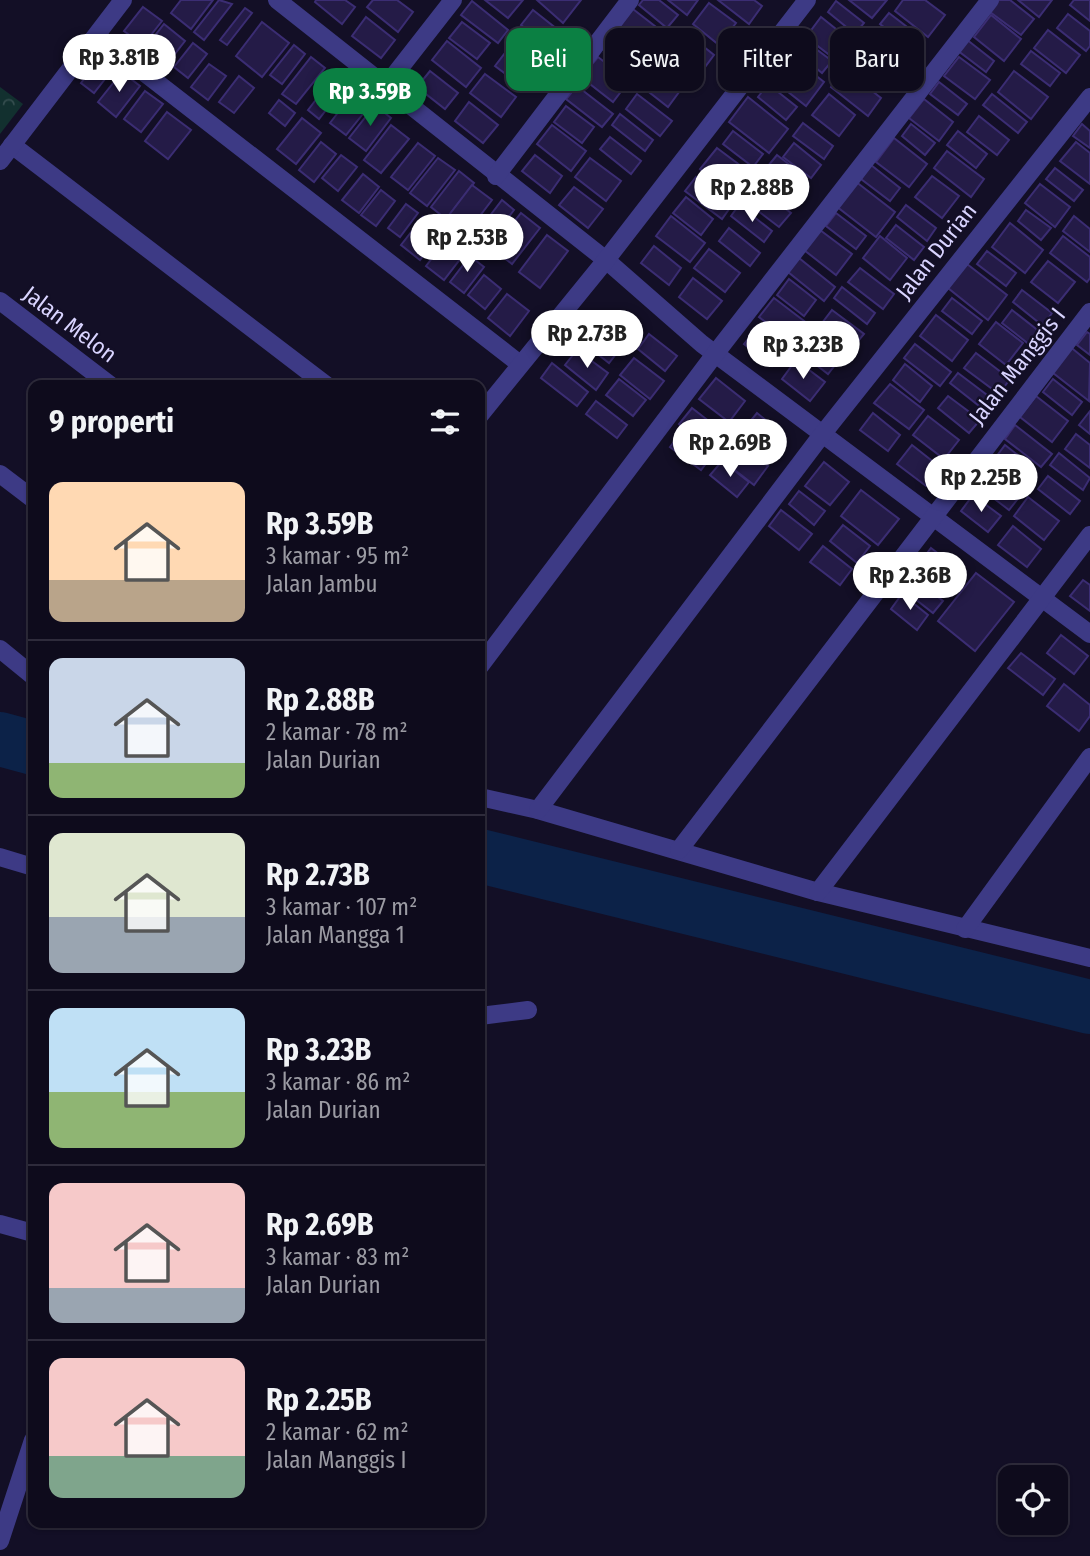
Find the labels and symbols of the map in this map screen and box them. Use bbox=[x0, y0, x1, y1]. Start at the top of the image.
pin: Rp 3.81B bbox=[47, 34, 191, 94]
pin: Rp 3.59B bbox=[298, 68, 442, 128]
pin: Rp 2.88B bbox=[680, 164, 824, 224]
street label: Jalan Durian bbox=[890, 197, 982, 305]
pin: Rp 2.53B bbox=[395, 215, 539, 274]
street label: Jalan Melon bbox=[18, 280, 122, 368]
street label: Jalan Manggis I bbox=[963, 302, 1071, 430]
pin: Rp 2.73B bbox=[515, 310, 659, 370]
pin: Rp 3.23B bbox=[731, 322, 875, 381]
pin: Rp 2.69B bbox=[658, 420, 802, 479]
pin: Rp 2.25B bbox=[909, 454, 1053, 514]
pin: Rp 2.36B bbox=[838, 552, 982, 612]

